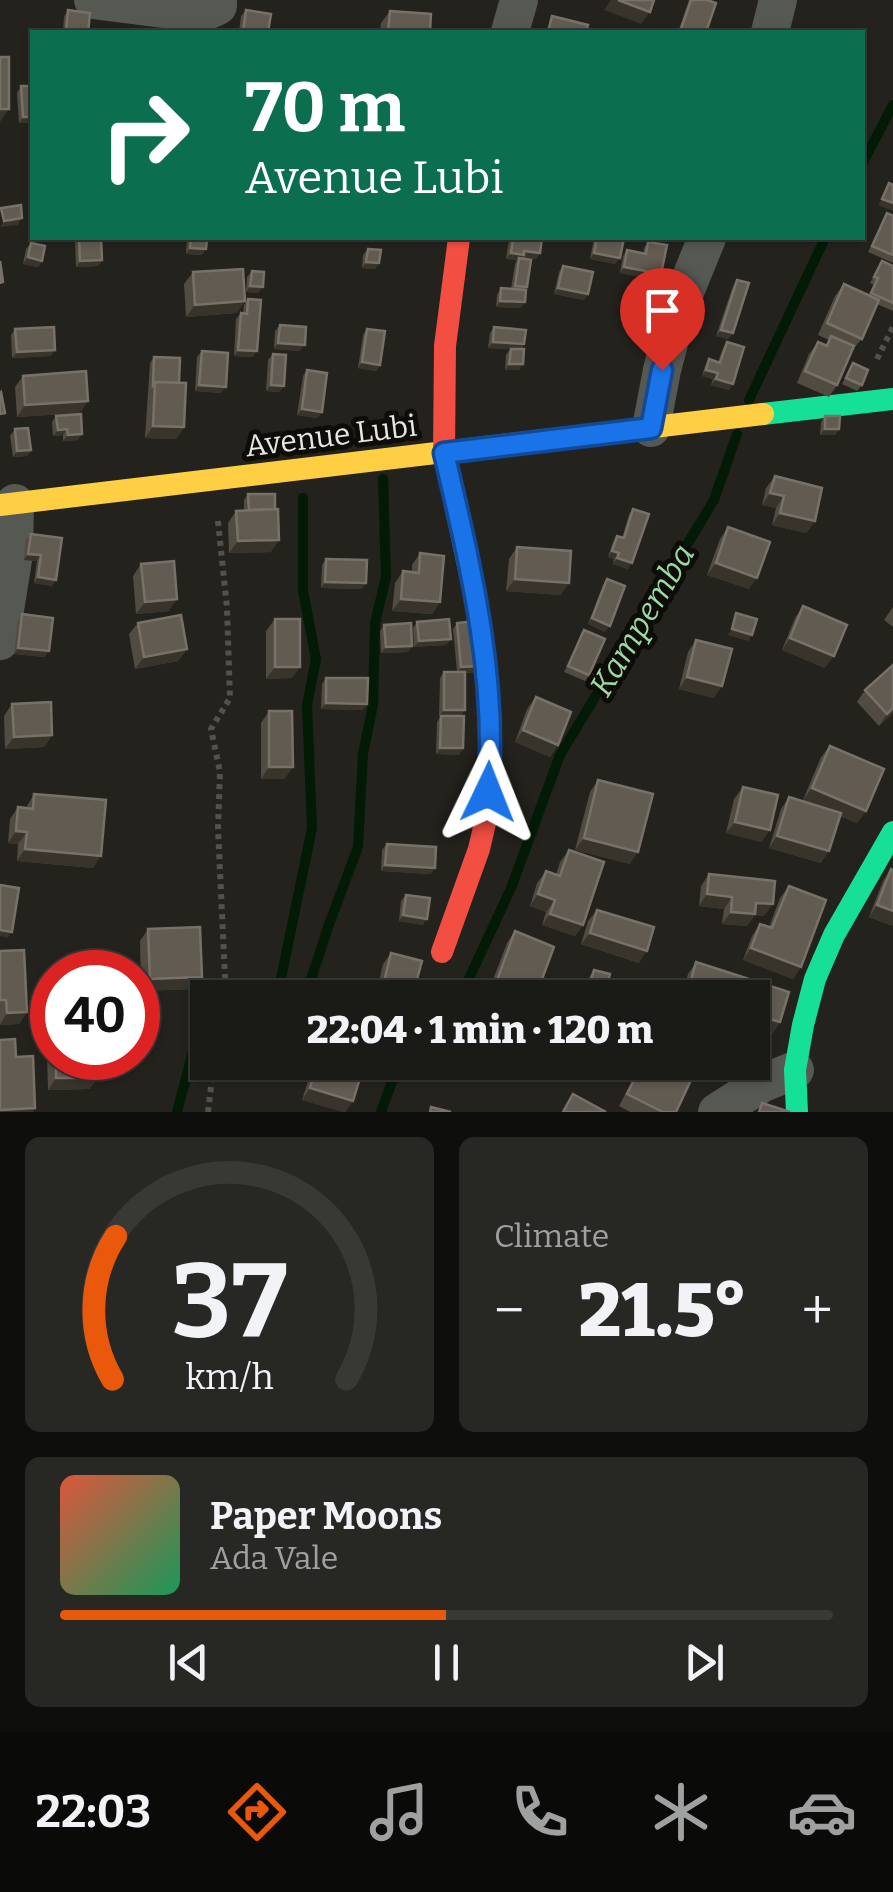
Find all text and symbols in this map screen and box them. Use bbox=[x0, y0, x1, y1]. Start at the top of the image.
text: 70 m bbox=[245, 66, 405, 150]
icon: right bbox=[80, 70, 210, 200]
text: Avenue Lubi bbox=[245, 151, 504, 205]
pin bbox=[620, 268, 705, 371]
icon: arrive bbox=[635, 283, 690, 338]
street label: Avenue Lubi bbox=[243, 408, 419, 464]
water label: Kampemba bbox=[582, 537, 702, 703]
position arrow bbox=[436, 740, 540, 844]
speed limit sign: 40 bbox=[30, 950, 160, 1080]
text: 22:04 · 1 min · 120 m bbox=[307, 1007, 653, 1053]
text: Climate bbox=[494, 1217, 609, 1255]
text: 37 bbox=[172, 1240, 287, 1365]
text: 21.5° bbox=[578, 1266, 747, 1356]
text: − bbox=[494, 1278, 524, 1344]
text: + bbox=[802, 1278, 833, 1344]
text: km/h bbox=[185, 1356, 274, 1398]
text: Paper Moons bbox=[210, 1493, 442, 1539]
text: Ada Vale bbox=[210, 1539, 338, 1577]
icon: previous bbox=[161, 1635, 216, 1690]
icon: pause bbox=[419, 1635, 474, 1690]
icon: next bbox=[677, 1635, 732, 1690]
icon: directions bbox=[222, 1777, 292, 1847]
icon: music bbox=[364, 1777, 434, 1847]
icon: phone bbox=[505, 1777, 575, 1847]
icon: climate bbox=[646, 1777, 716, 1847]
icon: car bbox=[787, 1777, 857, 1847]
text: 22:03 bbox=[36, 1785, 151, 1839]

